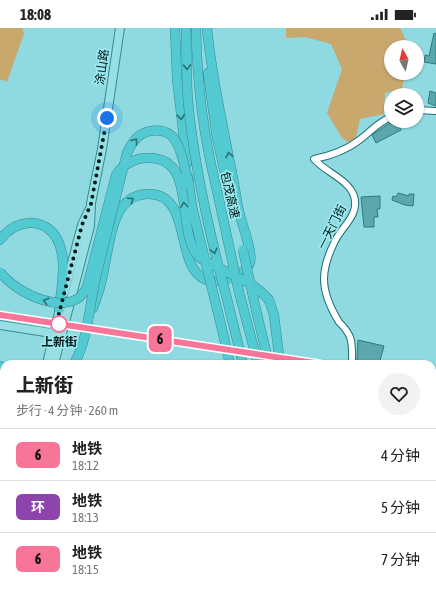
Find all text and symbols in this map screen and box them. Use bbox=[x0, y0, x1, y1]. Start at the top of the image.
text: 18:08 bbox=[20, 6, 51, 23]
north arrow bbox=[384, 40, 424, 80]
map controls bbox=[384, 40, 424, 128]
street label: 涂山路 bbox=[93, 48, 111, 86]
one-way arrow bbox=[183, 64, 192, 70]
button: layers bbox=[384, 88, 424, 128]
your location bbox=[97, 108, 117, 128]
one-way arrow bbox=[176, 114, 185, 120]
one-way arrow bbox=[130, 138, 137, 145]
one-way arrow bbox=[225, 152, 233, 159]
street label: 包茂高速 bbox=[218, 170, 242, 220]
one-way arrow bbox=[127, 198, 134, 205]
one-way arrow bbox=[180, 202, 189, 208]
street label: 一天门街 bbox=[315, 202, 349, 252]
one-way arrow bbox=[209, 247, 218, 254]
one-way arrow bbox=[42, 297, 49, 306]
marker: 上新街 bbox=[50, 315, 68, 333]
line badge: 6 bbox=[147, 326, 173, 352]
text: 6 bbox=[157, 331, 163, 347]
place label: 上新街 bbox=[41, 335, 77, 349]
button: heart bbox=[378, 373, 420, 415]
text: 上新街 bbox=[16, 374, 73, 396]
text: 步行 · 4 分钟 · 260 m bbox=[16, 403, 118, 418]
text: 地铁 bbox=[72, 440, 102, 457]
text: 6 bbox=[35, 447, 41, 463]
text: 4 分钟 bbox=[381, 447, 420, 464]
text: 18:12 bbox=[72, 458, 99, 473]
text: 地铁 bbox=[72, 492, 102, 509]
text: 环 bbox=[31, 499, 45, 515]
text: 5 分钟 bbox=[381, 499, 420, 516]
text: 18:13 bbox=[72, 510, 99, 525]
text: 地铁 bbox=[72, 544, 102, 561]
text: 6 bbox=[35, 551, 41, 567]
text: 7 分钟 bbox=[381, 551, 420, 568]
text: 18:15 bbox=[72, 562, 99, 577]

